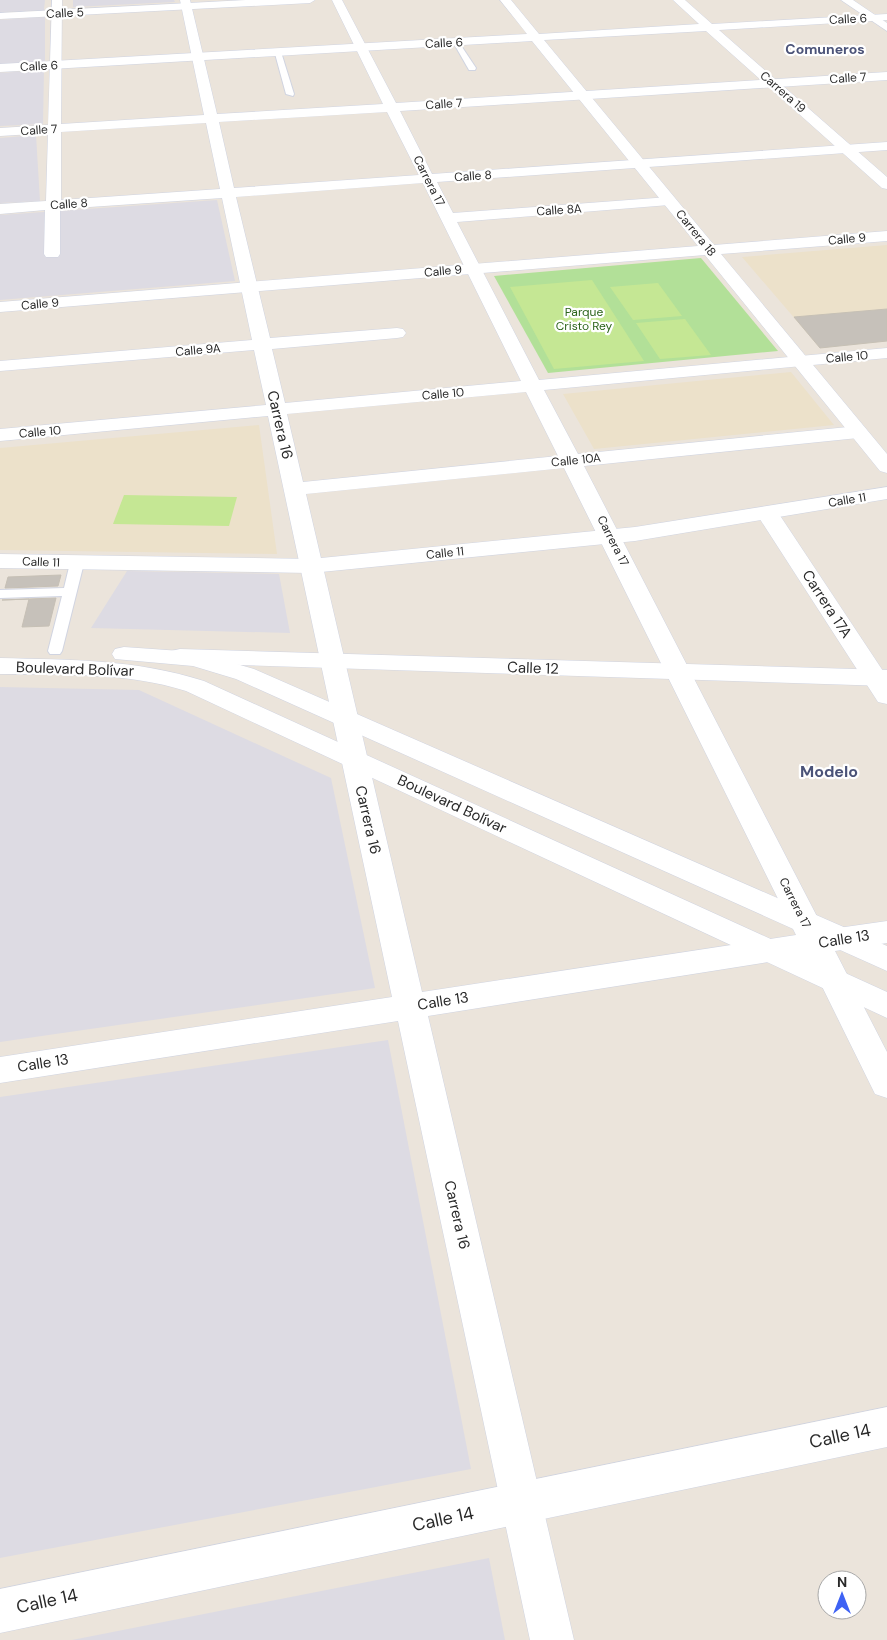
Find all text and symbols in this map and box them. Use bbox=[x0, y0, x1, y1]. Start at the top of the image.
street label: Calle 5 bbox=[46, 4, 84, 22]
street label: Calle 6 bbox=[829, 10, 867, 28]
street label: Calle 6 bbox=[425, 34, 463, 52]
district label: Comuneros bbox=[785, 40, 865, 58]
street label: Calle 6 bbox=[20, 57, 58, 75]
street label: Carrera 19 bbox=[757, 68, 809, 116]
street label: Calle 7 bbox=[829, 69, 867, 87]
street label: Calle 7 bbox=[425, 95, 463, 113]
street label: Calle 7 bbox=[20, 121, 58, 139]
street label: Carrera 17 bbox=[409, 153, 449, 209]
street label: Calle 8 bbox=[454, 167, 492, 185]
street label: Calle 8 bbox=[50, 195, 88, 213]
street label: Calle 8A bbox=[536, 200, 582, 220]
street label: Carrera 18 bbox=[672, 206, 720, 260]
street label: Calle 9 bbox=[827, 229, 867, 249]
street label: Calle 9 bbox=[423, 261, 463, 281]
street label: Calle 9 bbox=[20, 294, 60, 314]
park label: Parque Cristo Rey bbox=[556, 304, 613, 334]
street label: Calle 9A bbox=[175, 340, 221, 360]
street label: Calle 10 bbox=[825, 347, 869, 367]
street label: Calle 10 bbox=[421, 384, 465, 404]
street label: Carrera 16 bbox=[262, 389, 298, 461]
street label: Calle 10 bbox=[18, 422, 62, 442]
street label: Calle 10A bbox=[550, 449, 602, 471]
street label: Calle 11 bbox=[827, 489, 867, 511]
street label: Carrera 17 bbox=[593, 513, 633, 569]
street label: Calle 11 bbox=[425, 543, 465, 563]
street label: Calle 11 bbox=[22, 553, 60, 571]
street label: Carrera 17A bbox=[798, 566, 856, 642]
street label: Boulevard Bolívar bbox=[16, 657, 135, 681]
street label: Calle 12 bbox=[507, 657, 559, 679]
district label: Modelo bbox=[800, 761, 858, 782]
street label: Boulevard Bolívar bbox=[394, 770, 510, 838]
street label: Carrera 16 bbox=[350, 784, 386, 856]
street label: Carrera 17 bbox=[775, 875, 815, 931]
street label: Calle 13 bbox=[817, 925, 871, 953]
street label: Calle 13 bbox=[416, 987, 470, 1015]
street label: Calle 13 bbox=[16, 1049, 70, 1077]
street label: Carrera 16 bbox=[439, 1179, 475, 1251]
street label: Calle 14 bbox=[807, 1418, 873, 1454]
street label: Calle 14 bbox=[410, 1501, 476, 1537]
north arrow bbox=[817, 1570, 867, 1620]
text: N bbox=[837, 1573, 847, 1591]
street label: Calle 14 bbox=[14, 1583, 80, 1619]

